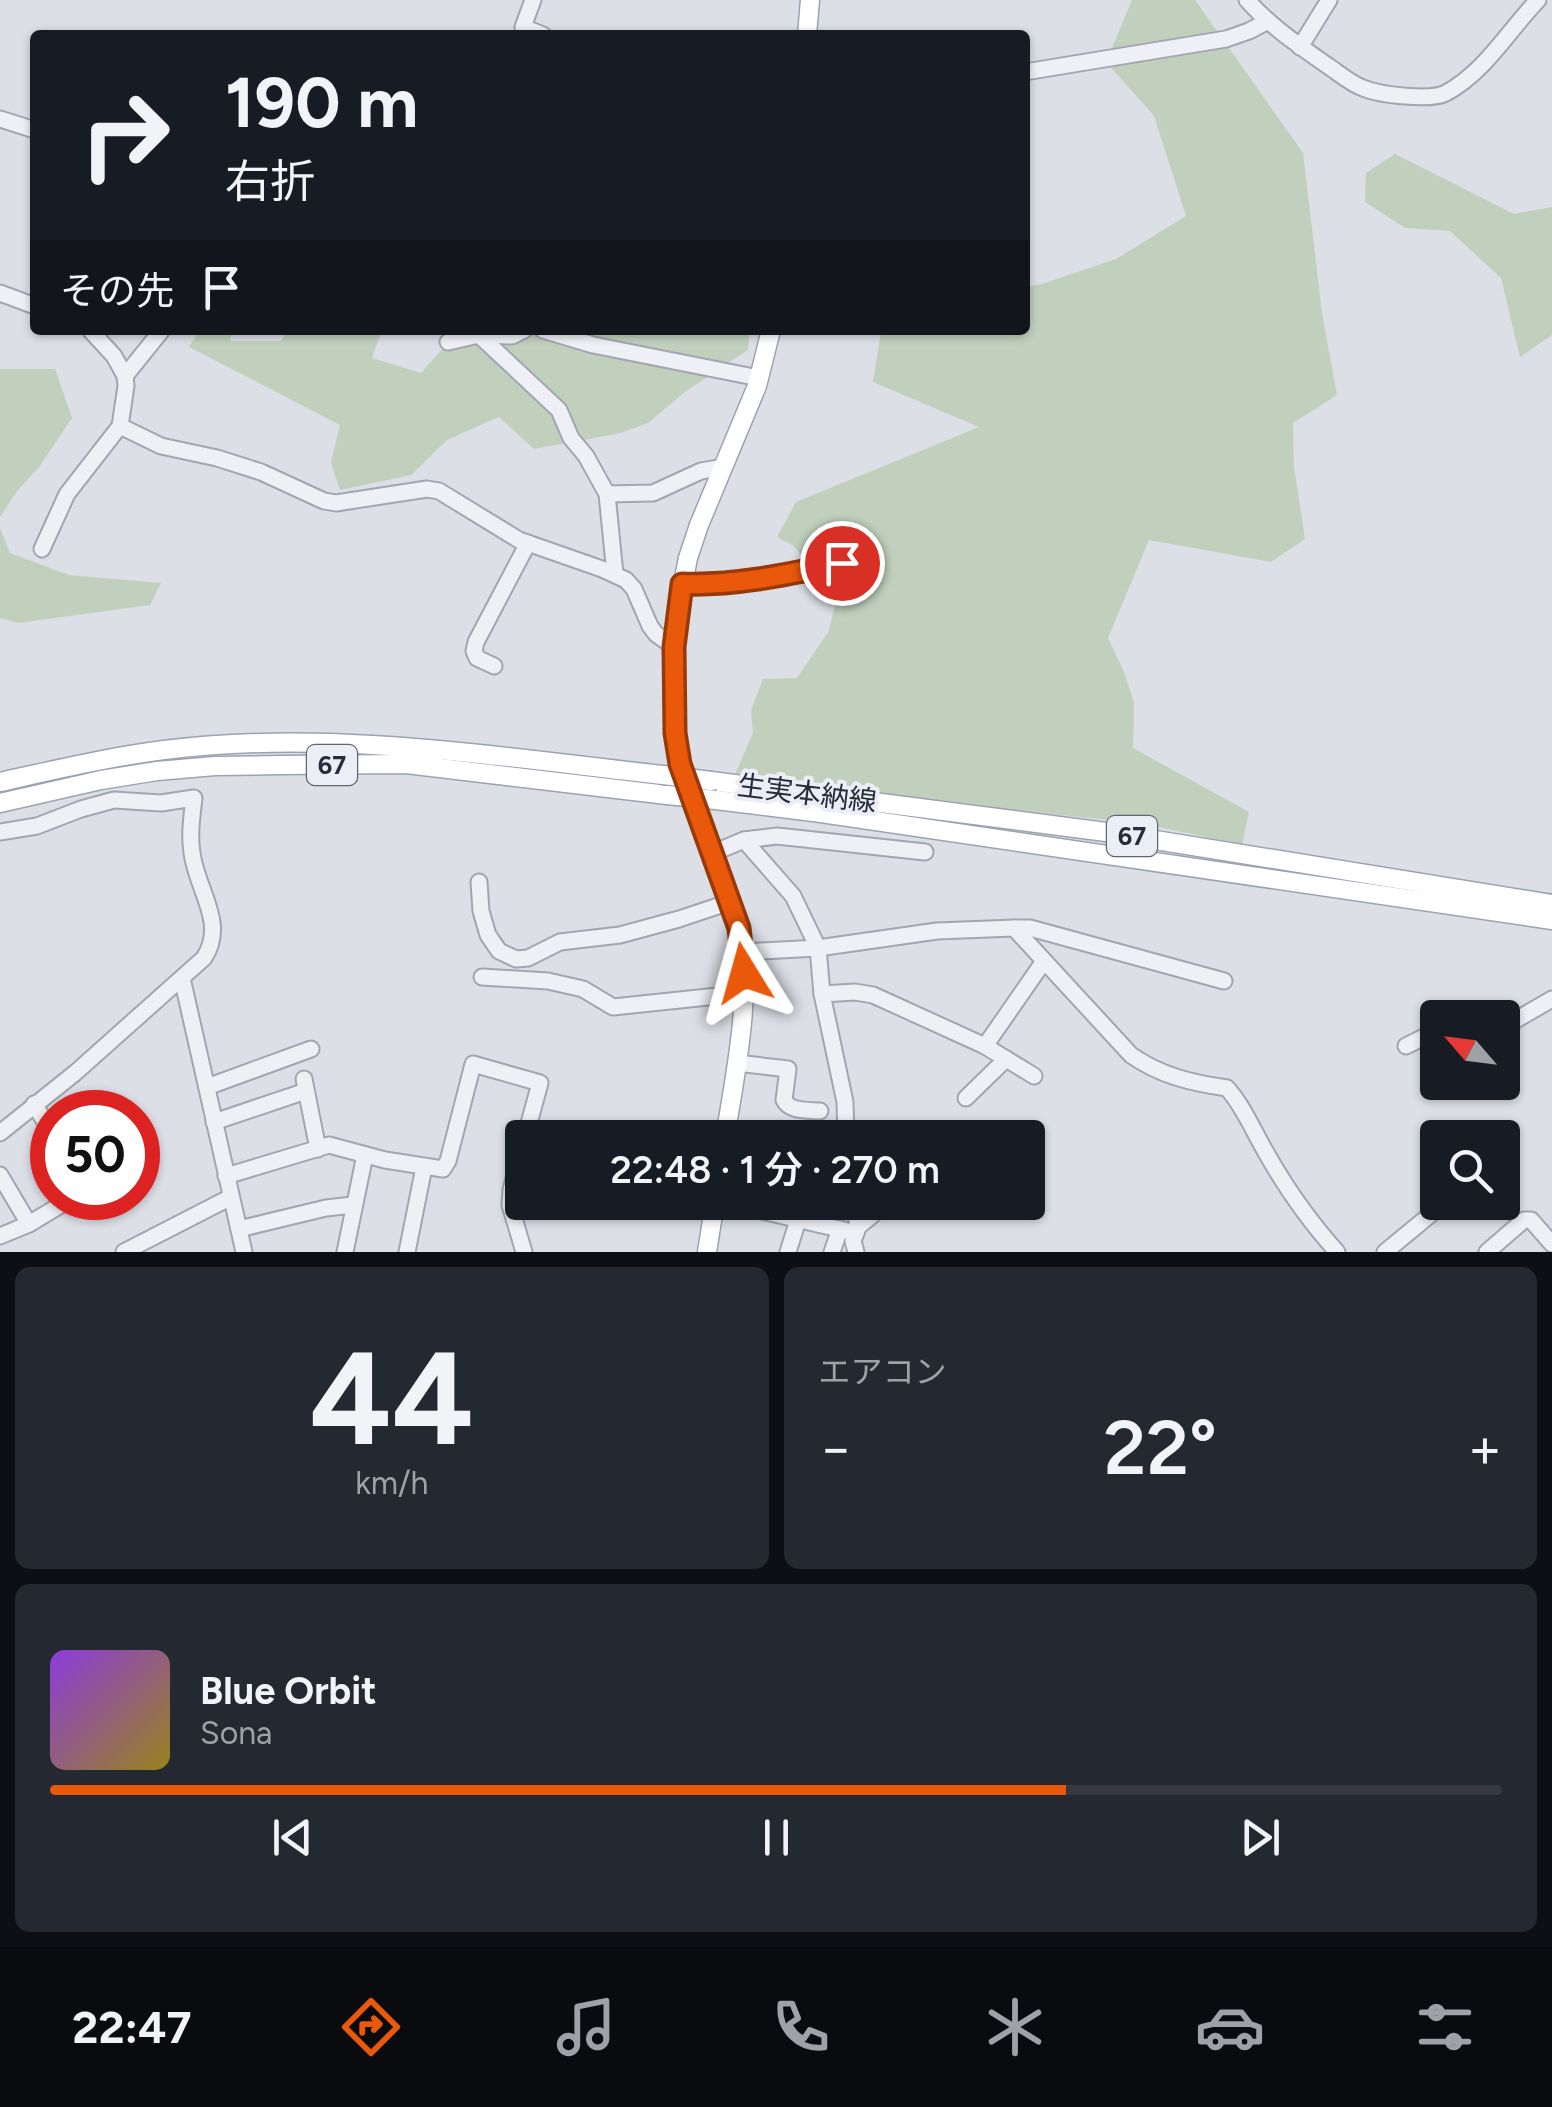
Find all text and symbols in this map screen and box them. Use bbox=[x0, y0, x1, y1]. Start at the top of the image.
text: 190 m bbox=[225, 60, 418, 145]
icon: right bbox=[60, 70, 190, 200]
text: 右折 bbox=[225, 154, 315, 208]
icon: arrive bbox=[194, 260, 249, 315]
text: その先 bbox=[60, 268, 174, 314]
pin bbox=[800, 521, 885, 606]
icon: arrive bbox=[815, 536, 870, 591]
road number: 67 bbox=[307, 745, 357, 785]
street label: 生実本納線 bbox=[735, 768, 879, 818]
road number: 67 bbox=[1107, 816, 1157, 856]
position arrow bbox=[692, 921, 796, 1025]
north arrow bbox=[1420, 1000, 1520, 1100]
map controls bbox=[1420, 1000, 1520, 1220]
speed limit sign: 50 bbox=[30, 1090, 160, 1220]
button: search bbox=[1420, 1120, 1520, 1220]
text: 22:48 · 1 分 · 270 m bbox=[610, 1147, 940, 1193]
text: 44 bbox=[309, 1321, 474, 1477]
text: エアコン bbox=[819, 1353, 947, 1391]
text: 22° bbox=[1103, 1403, 1217, 1493]
text: − bbox=[819, 1415, 853, 1481]
text: + bbox=[1468, 1415, 1502, 1481]
text: km/h bbox=[355, 1464, 428, 1502]
text: Blue Orbit bbox=[200, 1668, 376, 1714]
text: Sona bbox=[200, 1714, 272, 1752]
icon: previous bbox=[265, 1810, 320, 1865]
icon: pause bbox=[749, 1810, 804, 1865]
icon: next bbox=[1233, 1810, 1288, 1865]
icon: directions bbox=[336, 1992, 406, 2062]
icon: music bbox=[551, 1992, 621, 2062]
icon: phone bbox=[766, 1992, 836, 2062]
icon: climate bbox=[980, 1992, 1050, 2062]
icon: car bbox=[1195, 1992, 1265, 2062]
icon: filters bbox=[1410, 1992, 1480, 2062]
text: 22:47 bbox=[72, 2000, 192, 2054]

